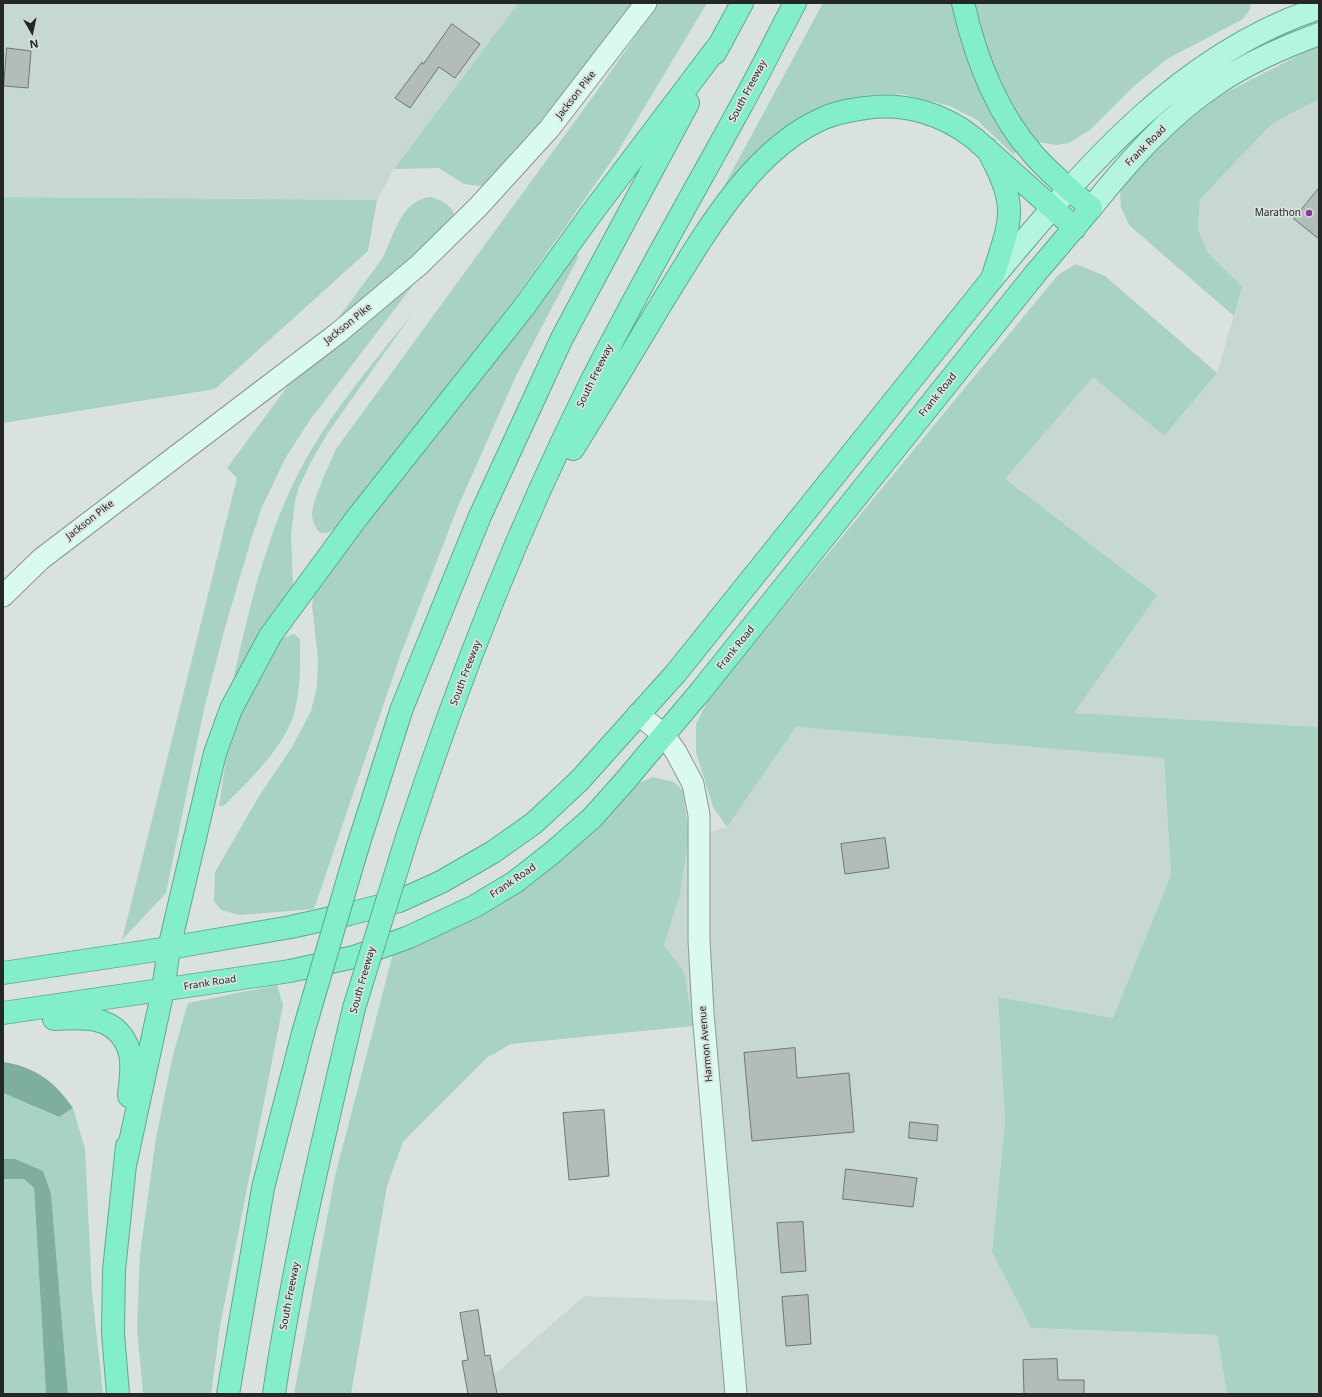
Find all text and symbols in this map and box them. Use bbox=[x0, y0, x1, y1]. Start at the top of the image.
north arrow bbox=[12, 12, 52, 52]
text: N bbox=[28, 36, 40, 52]
street label: South Freeway bbox=[727, 58, 769, 124]
street label: Jackson Pike bbox=[554, 69, 598, 121]
street label: Frank Road bbox=[1123, 123, 1169, 169]
place label: Marathon bbox=[1255, 207, 1301, 219]
marker: Marathon bbox=[1304, 208, 1314, 218]
street label: Jackson Pike bbox=[322, 301, 374, 347]
street label: South Freeway bbox=[575, 342, 615, 410]
street label: Frank Road bbox=[917, 371, 959, 419]
street label: Jackson Pike bbox=[64, 498, 116, 542]
street label: Frank Road bbox=[715, 624, 757, 672]
street label: South Freeway bbox=[448, 639, 484, 707]
street label: Frank Road bbox=[488, 861, 538, 901]
street label: South Freeway bbox=[348, 945, 378, 1015]
street label: Frank Road bbox=[183, 973, 237, 993]
street label: Harmon Avenue bbox=[697, 1005, 715, 1083]
street label: South Freeway bbox=[278, 1261, 302, 1331]

